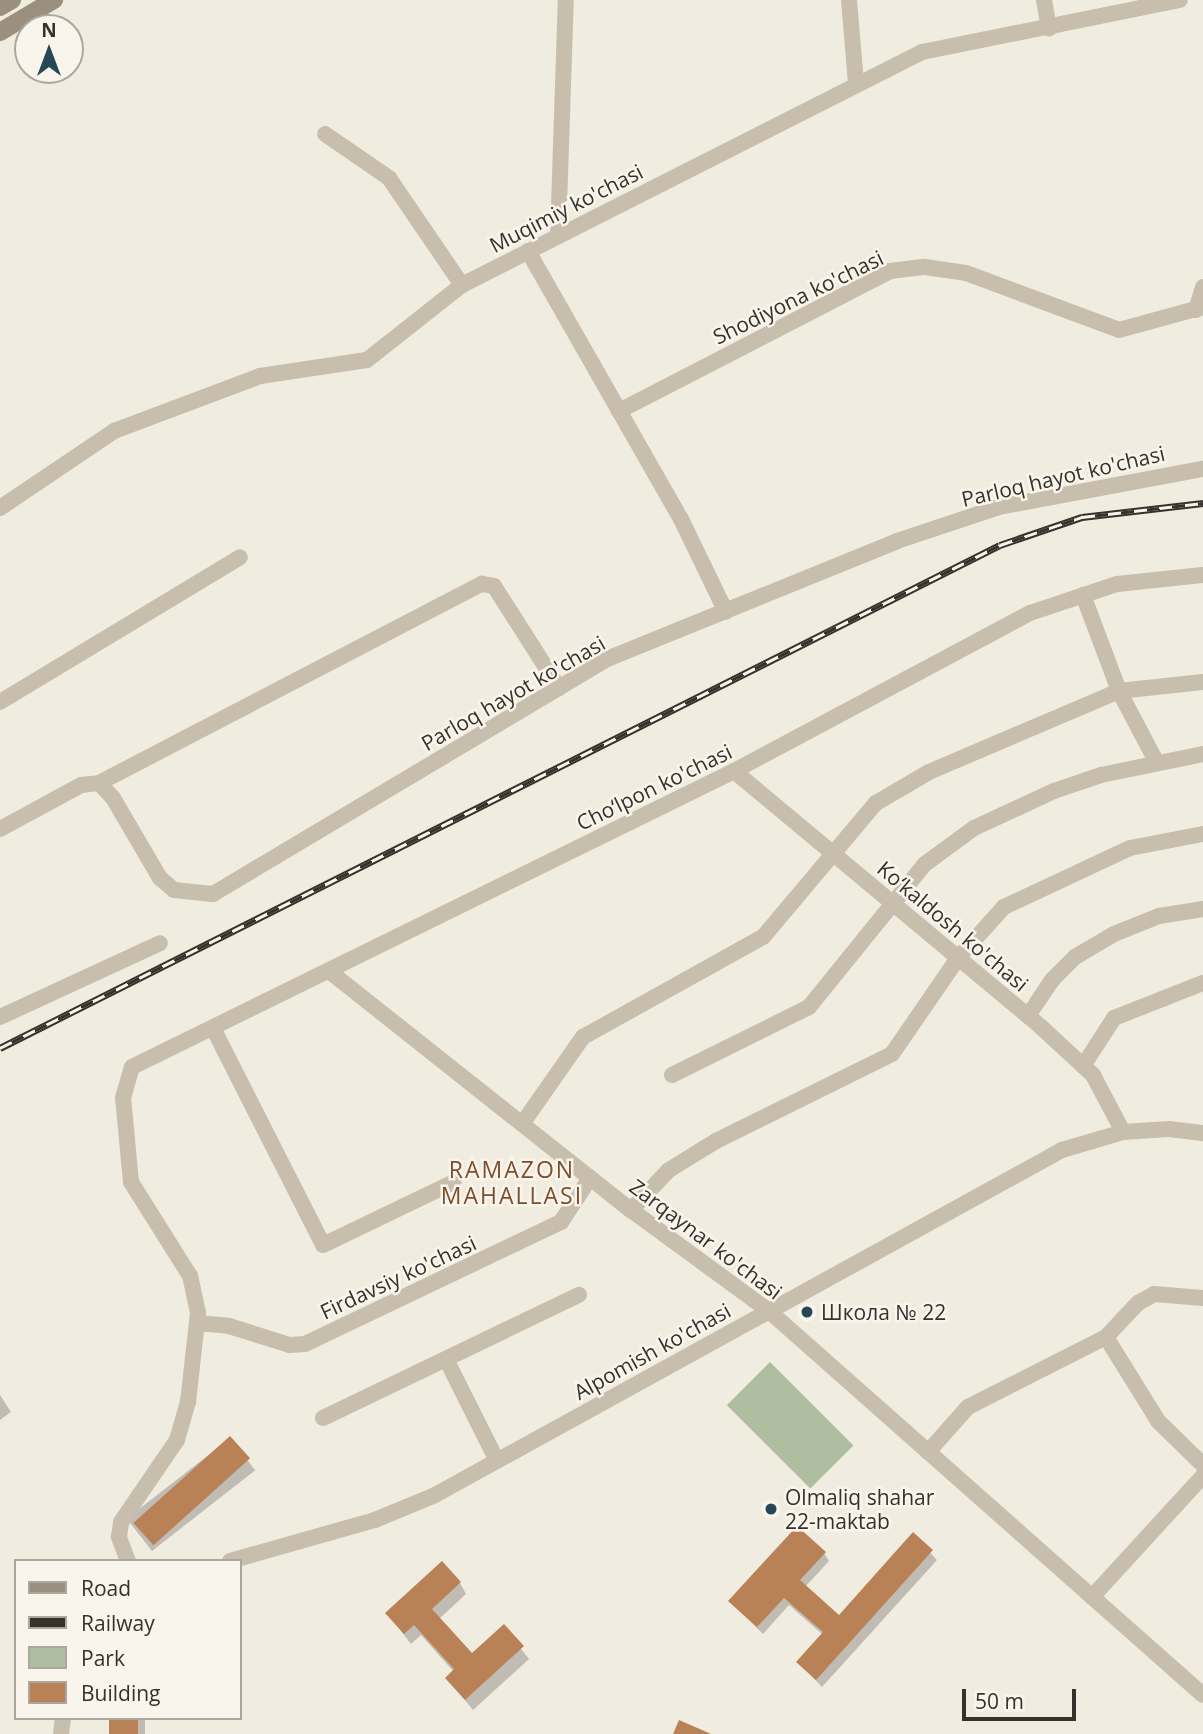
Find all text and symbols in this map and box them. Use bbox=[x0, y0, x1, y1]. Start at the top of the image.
north arrow bbox=[14, 14, 84, 84]
text: N bbox=[41, 17, 57, 43]
street label: Muqimiy ko'chasi bbox=[485, 158, 647, 258]
street label: Shodiyona ko'chasi bbox=[709, 245, 887, 349]
street label: Parloq hayot ko'chasi bbox=[959, 440, 1167, 512]
street label: Parloq hayot ko'chasi bbox=[417, 630, 609, 756]
street label: Cho‘lpon ko'chasi bbox=[572, 739, 736, 835]
street label: Ko‘kaldosh ko'chasi bbox=[872, 856, 1034, 996]
district label: RAMAZON MAHALLASI bbox=[442, 1155, 582, 1209]
street label: Zarqaynar ko'chasi bbox=[625, 1174, 787, 1304]
street label: Firdavsiy ko'chasi bbox=[316, 1230, 480, 1324]
street label: Alpomish ko'chasi bbox=[569, 1297, 735, 1405]
place label: Школа № 22 bbox=[821, 1299, 946, 1325]
marker: Школа № 22 bbox=[799, 1304, 815, 1320]
place label: Olmaliq shahar 22-maktab bbox=[785, 1484, 934, 1534]
marker: Olmaliq shahar 22-maktab bbox=[763, 1501, 779, 1517]
legend bbox=[14, 1559, 242, 1720]
text: Road bbox=[81, 1574, 131, 1602]
text: Railway bbox=[81, 1609, 155, 1637]
text: Park bbox=[81, 1644, 125, 1672]
scale bar bbox=[965, 1674, 1079, 1718]
text: Building bbox=[81, 1679, 160, 1707]
text: 50 m bbox=[975, 1687, 1024, 1715]

